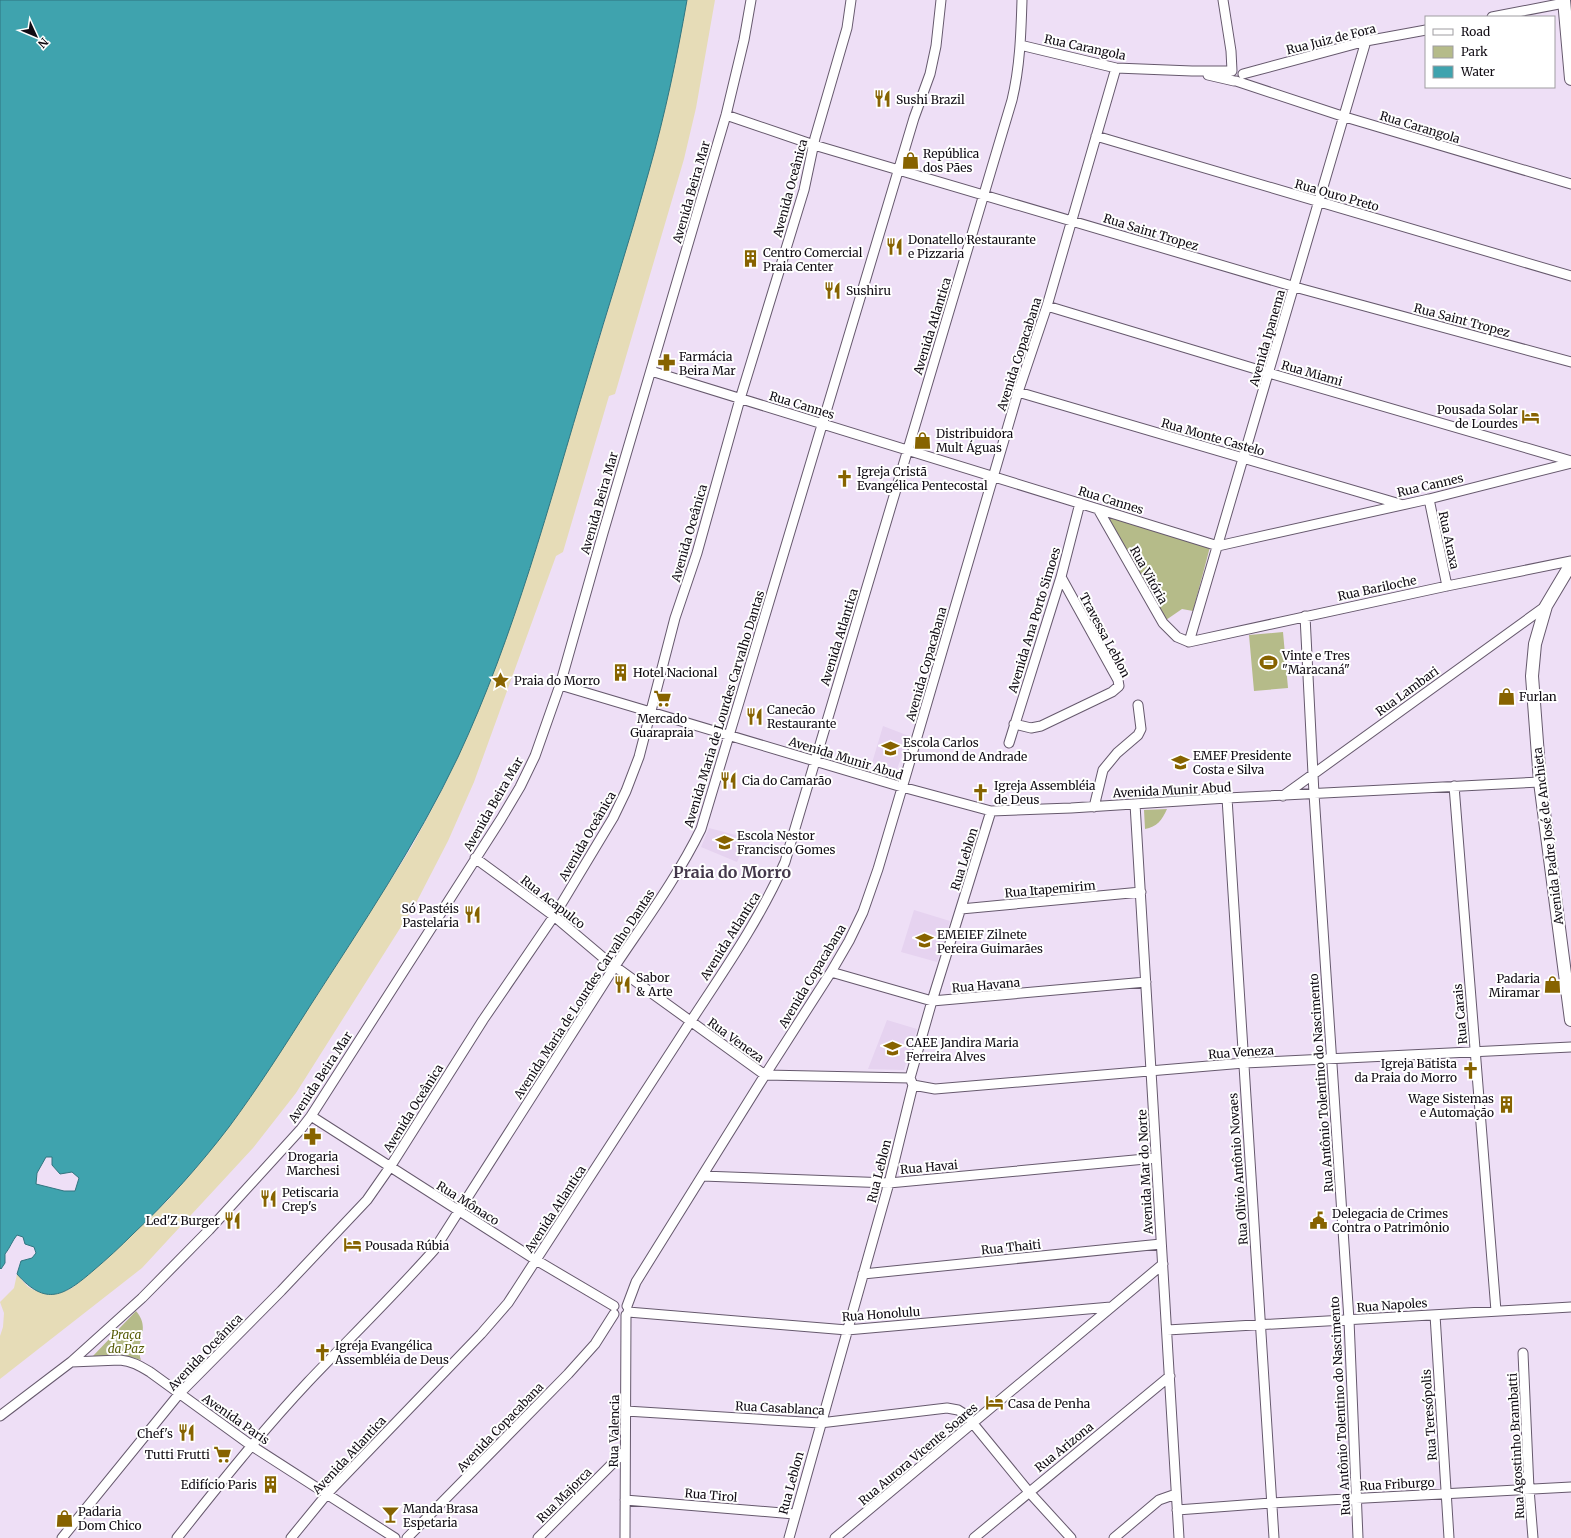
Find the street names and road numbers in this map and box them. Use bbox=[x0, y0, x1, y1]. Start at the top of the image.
street label: Rua Juiz de Fora bbox=[1285, 20, 1378, 57]
street label: Rua Carangola bbox=[1043, 31, 1128, 63]
street label: Rua Carangola bbox=[1378, 108, 1462, 146]
street label: Avenida Oceânica bbox=[769, 137, 810, 240]
street label: Avenida Beira Mar bbox=[669, 138, 713, 246]
street label: Rua Ouro Preto bbox=[1293, 176, 1381, 214]
street label: Rua Saint Tropez bbox=[1102, 210, 1201, 254]
street label: Avenida Atlantica bbox=[910, 275, 954, 377]
street label: Avenida Ipanema bbox=[1246, 287, 1288, 389]
street label: Avenida Copacabana bbox=[993, 295, 1045, 414]
street label: Rua Saint Tropez bbox=[1412, 300, 1512, 340]
street label: Rua Miami bbox=[1280, 357, 1344, 389]
street label: Rua Cannes bbox=[768, 388, 837, 422]
street label: Rua Monte Castelo bbox=[1160, 415, 1266, 459]
street label: Avenida Beira Mar bbox=[577, 449, 621, 557]
street label: Rua Cannes bbox=[1395, 470, 1465, 500]
street label: Avenida Oceânica bbox=[668, 482, 710, 585]
street label: Rua Cannes bbox=[1077, 483, 1146, 517]
street label: Rua Araxa bbox=[1436, 510, 1463, 571]
street label: Rua Vitória bbox=[1127, 543, 1171, 607]
street label: Avenida Ana Porto Simoes bbox=[1004, 545, 1063, 695]
street label: Rua Bariloche bbox=[1336, 572, 1418, 604]
street label: Avenida Atlantica bbox=[817, 586, 861, 688]
street label: Avenida Maria de Lourdes Carvalho Dantas bbox=[680, 589, 767, 830]
street label: Travessa Leblon bbox=[1076, 590, 1134, 680]
street label: Avenida Copacabana bbox=[902, 605, 950, 724]
street label: Rua Lambari bbox=[1373, 663, 1441, 719]
street label: Avenida Munir Abud bbox=[786, 733, 905, 782]
street label: Avenida Padre José de Anchieta bbox=[1530, 746, 1566, 927]
street label: Avenida Beira Mar bbox=[460, 754, 526, 854]
street label: Avenida Munir Abud bbox=[1111, 779, 1232, 801]
street label: Avenida Oceânica bbox=[555, 788, 619, 884]
street label: Rua Leblon bbox=[947, 826, 981, 892]
street label: Rua Acapulco bbox=[518, 872, 588, 932]
street label: Rua Itapemirim bbox=[1004, 878, 1096, 900]
street label: Avenida Maria de Lourdes Carvalho Dantas bbox=[510, 886, 658, 1102]
street label: Avenida Atlantica bbox=[696, 889, 763, 984]
street label: Avenida Copacabana bbox=[775, 921, 849, 1031]
street label: Rua Antônio Tolentino do Nascimento bbox=[1306, 973, 1336, 1193]
street label: Rua Havana bbox=[951, 975, 1021, 995]
street label: Rua Carais bbox=[1450, 983, 1470, 1045]
street label: Rua Veneza bbox=[705, 1015, 768, 1066]
street label: Avenida Beira Mar bbox=[284, 1028, 355, 1126]
street label: Rua Veneza bbox=[1208, 1042, 1275, 1062]
street label: Avenida Oceânica bbox=[379, 1061, 446, 1156]
street label: Rua Olivio Antônio Novaes bbox=[1225, 1092, 1251, 1246]
street label: Avenida Mar do Norte bbox=[1134, 1109, 1156, 1236]
street label: Rua Leblon bbox=[864, 1138, 894, 1204]
street label: Rua Havai bbox=[899, 1157, 959, 1177]
street label: Avenida Atlantica bbox=[521, 1162, 589, 1256]
street label: Rua Mônaco bbox=[434, 1178, 502, 1228]
street label: Rua Thaiti bbox=[980, 1236, 1042, 1258]
street label: Rua Napoles bbox=[1356, 1295, 1428, 1315]
street label: Rua Antônio Tolentino do Nascimento bbox=[1327, 1296, 1353, 1516]
street label: Rua Honolulu bbox=[841, 1304, 921, 1324]
street label: Avenida Oceânica bbox=[164, 1310, 246, 1394]
street label: Rua Teresópolis bbox=[1418, 1369, 1440, 1461]
street label: Rua Agostinho Brambatti bbox=[1505, 1372, 1527, 1519]
street label: Avenida Copacabana bbox=[453, 1379, 547, 1475]
street label: Avenida Paris bbox=[199, 1390, 272, 1448]
street label: Rua Valencia bbox=[606, 1394, 622, 1468]
street label: Rua Casablanca bbox=[735, 1398, 826, 1418]
street label: Rua Aurora Vicente Soares bbox=[855, 1400, 981, 1508]
street label: Avenida Atlantica bbox=[308, 1413, 389, 1498]
street label: Rua Arizona bbox=[1032, 1419, 1097, 1475]
street label: Rua Leblon bbox=[775, 1450, 807, 1516]
street label: Rua Majorca bbox=[533, 1464, 595, 1526]
street label: Rua Friburgo bbox=[1359, 1475, 1435, 1493]
street label: Rua Tirol bbox=[684, 1485, 738, 1505]

